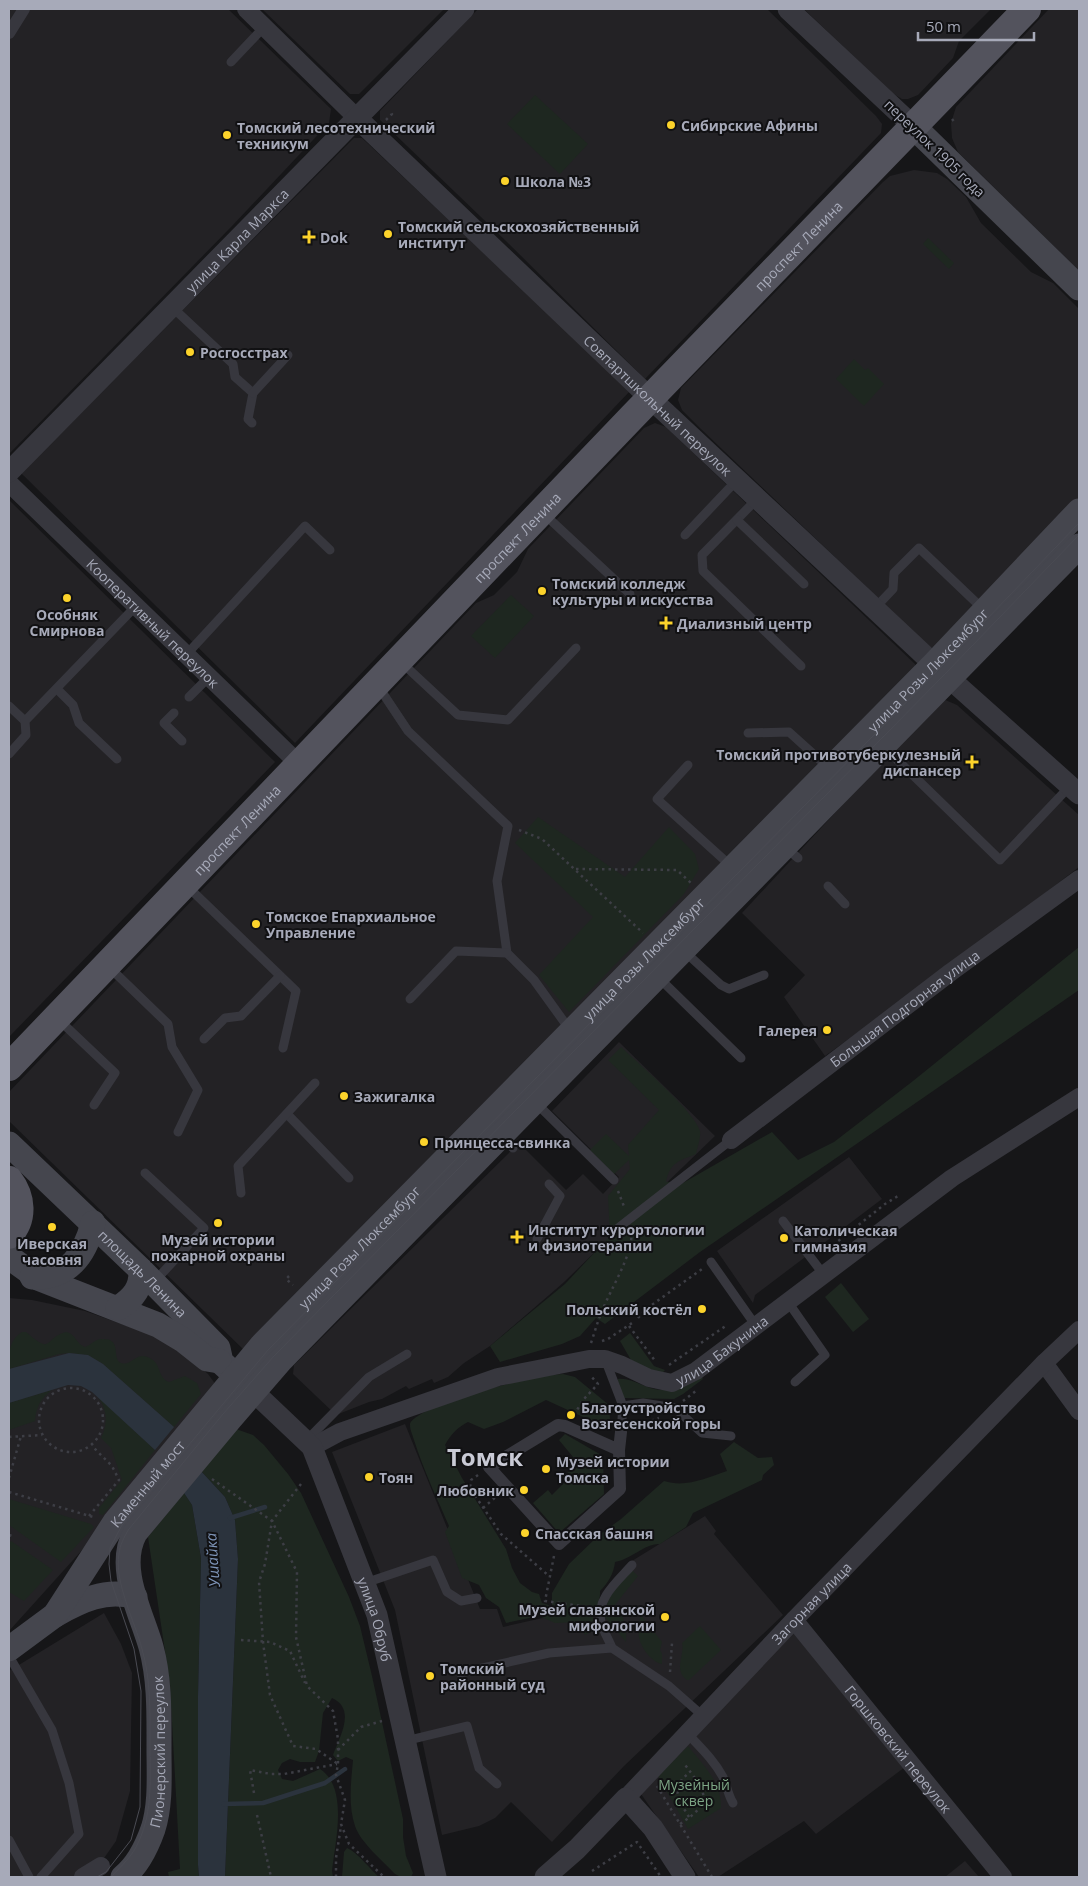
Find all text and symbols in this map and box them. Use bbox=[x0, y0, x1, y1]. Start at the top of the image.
scale bar bbox=[918, 10, 1034, 42]
text: 50 m bbox=[926, 16, 961, 36]
street label: переулок 1905 года bbox=[880, 95, 990, 201]
place label: Сибирские Афины bbox=[681, 116, 818, 135]
place label: Томский лесотехнический техникум bbox=[237, 118, 435, 153]
marker: Сибирские Афины bbox=[665, 119, 677, 131]
marker: Томский лесотехнический техникум bbox=[221, 129, 233, 141]
place label: Школа №3 bbox=[515, 172, 591, 191]
marker: Школа №3 bbox=[499, 175, 511, 187]
street label: улица Карла Маркса bbox=[181, 184, 292, 296]
street label: проспект Ленина bbox=[750, 196, 846, 295]
place label: Томский сельскохозяйственный институт bbox=[398, 217, 639, 252]
place label: Dok bbox=[320, 228, 348, 247]
marker: Томский сельскохозяйственный институт bbox=[382, 228, 394, 240]
marker: Dok bbox=[302, 230, 316, 244]
street label: Совпартшкольный переулок bbox=[580, 330, 737, 480]
place label: Росгосстрах bbox=[200, 343, 288, 362]
marker: Росгосстрах bbox=[184, 346, 196, 358]
street label: проспект Ленина bbox=[469, 488, 565, 586]
street label: Кооперативный переулок bbox=[83, 554, 224, 692]
place label: Томский колледж культуры и искусства bbox=[552, 574, 713, 609]
marker: Томский колледж культуры и искусства bbox=[536, 585, 548, 597]
marker: Особняк Смирнова bbox=[61, 592, 73, 604]
street label: улица Розы Люксембург bbox=[863, 604, 992, 736]
place label: Особняк Смирнова bbox=[30, 605, 104, 640]
place label: Диализный центр bbox=[677, 614, 812, 633]
marker: Диализный центр bbox=[659, 616, 673, 630]
place label: Томский противотуберкулезный диспансер bbox=[716, 745, 961, 780]
marker: Томский противотуберкулезный диспансер bbox=[965, 755, 979, 769]
street label: проспект Ленина bbox=[189, 780, 285, 879]
street label: улица Розы Люксембург bbox=[578, 893, 708, 1024]
place label: Томское Епархиальное Управление bbox=[266, 907, 436, 942]
marker: Томское Епархиальное Управление bbox=[250, 918, 262, 930]
street label: Большая Подгорная улица bbox=[826, 945, 983, 1071]
place label: Галерея bbox=[758, 1021, 817, 1040]
marker: Галерея bbox=[821, 1024, 833, 1036]
place label: Зажигалка bbox=[354, 1087, 435, 1106]
marker: Зажигалка bbox=[338, 1090, 350, 1102]
place label: Принцесса-свинка bbox=[434, 1133, 570, 1152]
marker: Принцесса-свинка bbox=[418, 1136, 430, 1148]
street label: улица Розы Люксембург bbox=[294, 1181, 424, 1312]
marker: Музей истории пожарной охраны bbox=[212, 1217, 224, 1229]
place label: Институт курортологии и физиотерапии bbox=[528, 1220, 705, 1255]
marker: Иверская часовня bbox=[46, 1221, 58, 1233]
place label: Католическая гимназия bbox=[794, 1221, 897, 1256]
street label: площадь Ленина bbox=[94, 1225, 192, 1321]
place label: Музей истории пожарной охраны bbox=[151, 1230, 285, 1265]
marker: Институт курортологии и физиотерапии bbox=[510, 1230, 524, 1244]
marker: Католическая гимназия bbox=[778, 1232, 790, 1244]
place label: Иверская часовня bbox=[17, 1234, 87, 1269]
place label: Польский костёл bbox=[566, 1300, 692, 1319]
marker: Польский костёл bbox=[696, 1303, 708, 1315]
street label: улица Бакунина bbox=[672, 1311, 771, 1389]
place label: Благоустройство Возгесенской горы bbox=[581, 1398, 721, 1433]
marker: Благоустройство Возгесенской горы bbox=[565, 1409, 577, 1421]
street label: Каменный мост bbox=[105, 1436, 189, 1531]
district label: Томск bbox=[447, 1440, 523, 1473]
place label: Музей истории Томска bbox=[556, 1452, 670, 1487]
marker: Музей истории Томска bbox=[540, 1463, 552, 1475]
place label: Тоян bbox=[379, 1468, 413, 1487]
marker: Тоян bbox=[363, 1471, 375, 1483]
place label: Любовник bbox=[437, 1481, 514, 1500]
marker: Любовник bbox=[518, 1484, 530, 1496]
place label: Спасская башня bbox=[535, 1524, 653, 1543]
marker: Спасская башня bbox=[519, 1527, 531, 1539]
water label: Ушайка bbox=[200, 1532, 224, 1589]
street label: Загорная улица bbox=[767, 1557, 855, 1648]
street label: улица Обруб bbox=[354, 1574, 397, 1663]
place label: Музей славянской мифологии bbox=[518, 1600, 655, 1635]
marker: Музей славянской мифологии bbox=[659, 1611, 671, 1623]
place label: Томский районный суд bbox=[440, 1659, 545, 1694]
marker: Томский районный суд bbox=[424, 1670, 436, 1682]
street label: Пионерский переулок bbox=[144, 1674, 169, 1830]
street label: Горшковский переулок bbox=[841, 1681, 957, 1817]
park label: Музейный сквер bbox=[658, 1775, 730, 1810]

